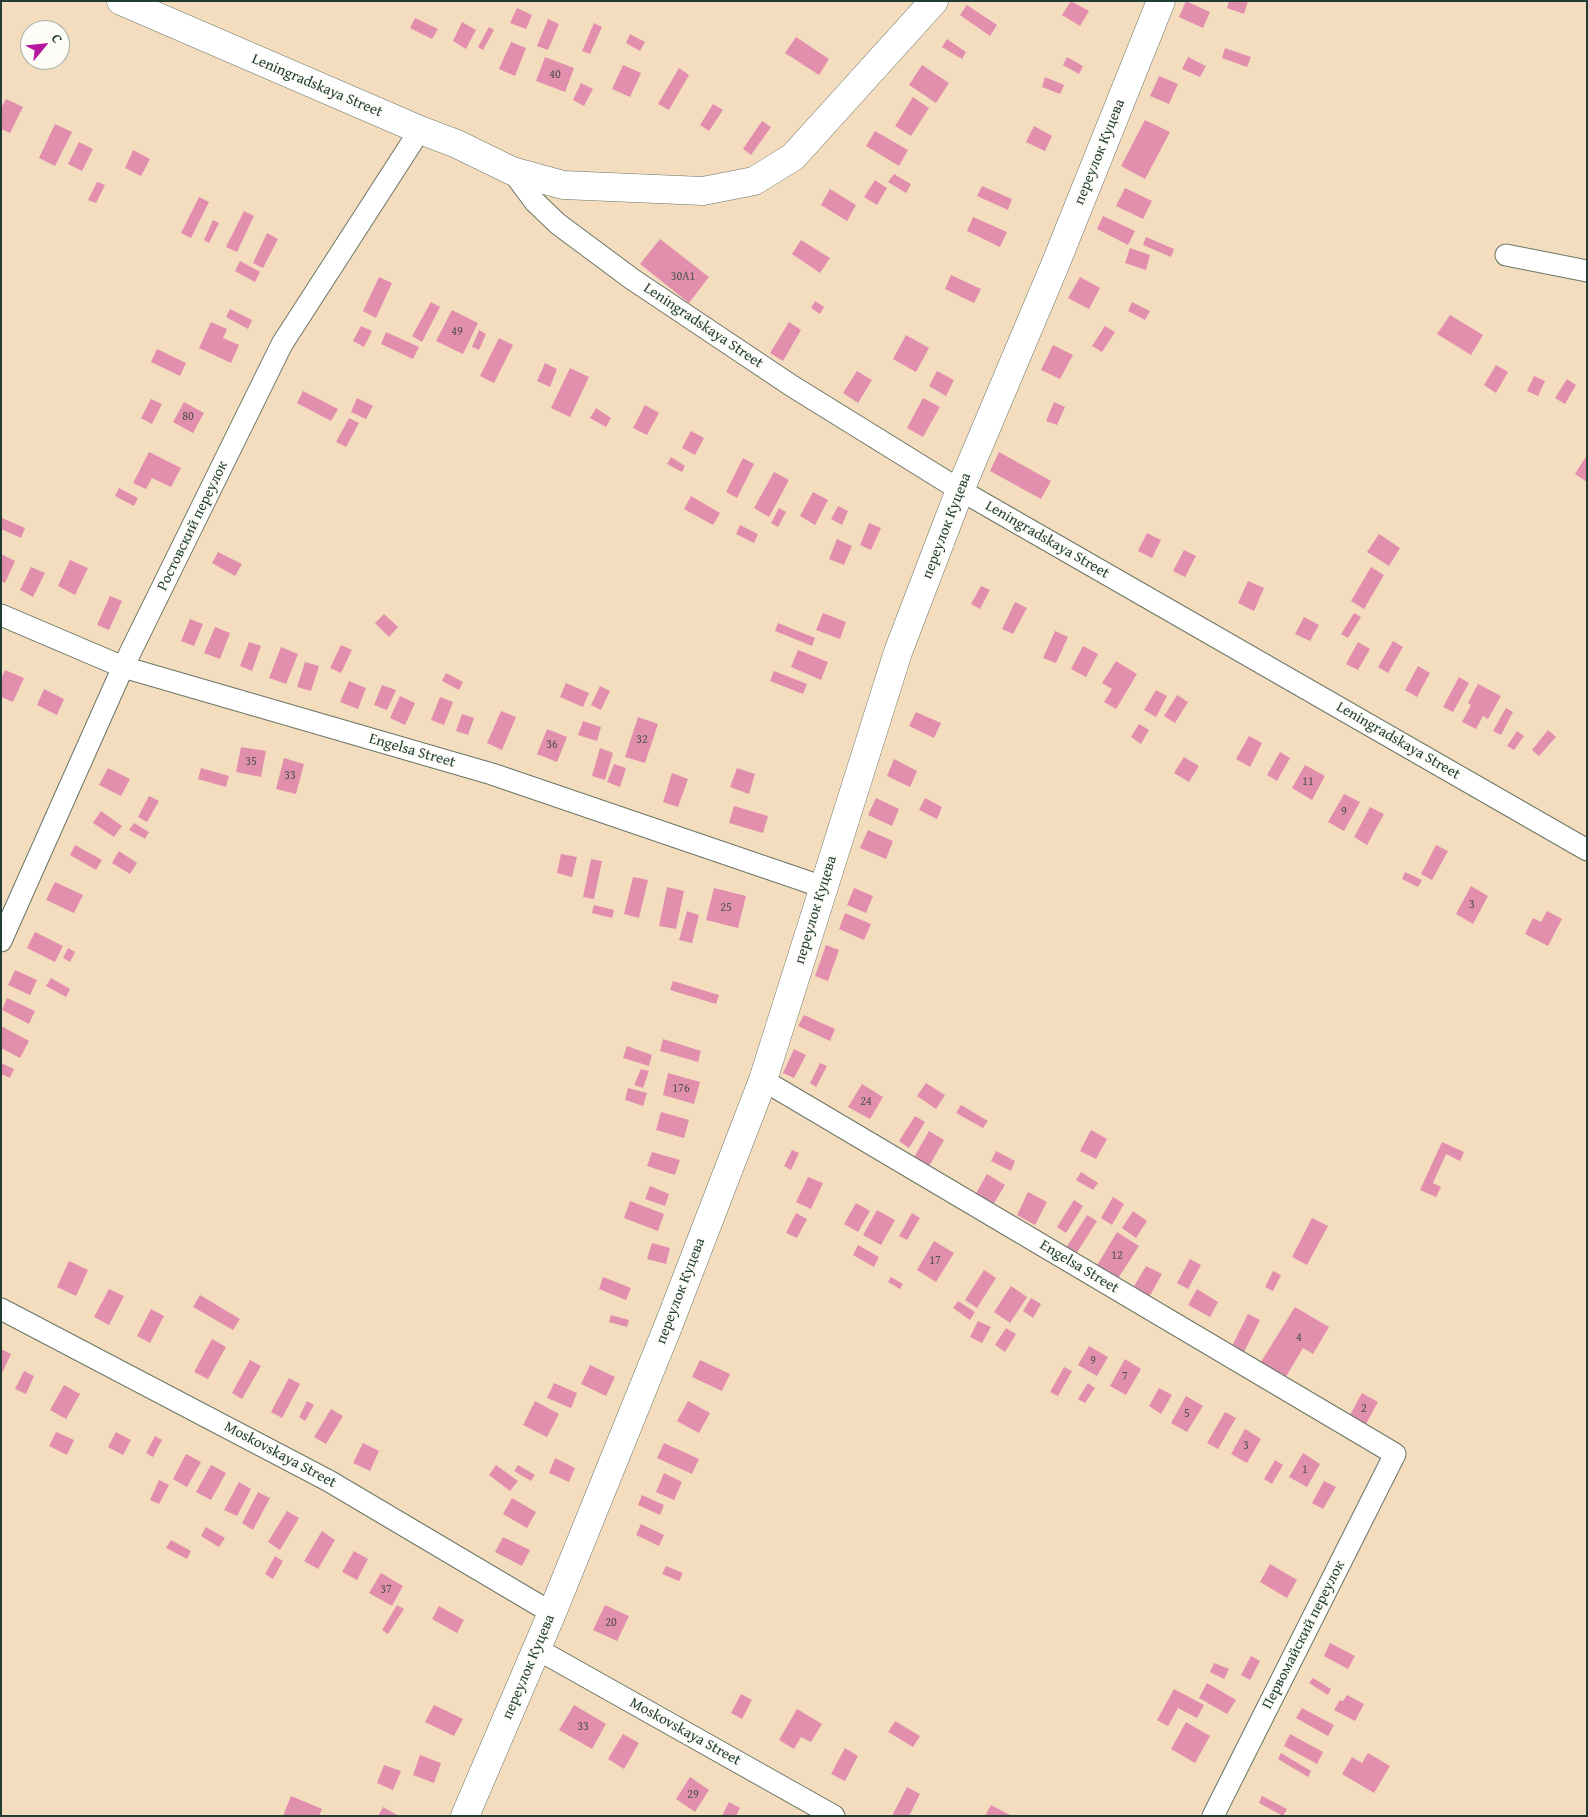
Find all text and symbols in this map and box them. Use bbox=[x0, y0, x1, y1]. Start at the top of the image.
north arrow bbox=[20, 20, 70, 70]
text: С bbox=[47, 30, 68, 47]
street label: Leningradskaya Street bbox=[249, 50, 385, 122]
house number: 40 bbox=[549, 68, 561, 82]
street label: переулок Куцева bbox=[1071, 97, 1129, 207]
house number: 30А1 bbox=[671, 270, 695, 284]
street label: Leningradskaya Street bbox=[640, 279, 766, 373]
house number: 49 bbox=[451, 325, 463, 339]
house number: 80 bbox=[182, 410, 194, 424]
street label: Ростовский переулок bbox=[154, 458, 232, 594]
street label: переулок Куцева bbox=[918, 470, 976, 582]
street label: Leningradskaya Street bbox=[982, 497, 1112, 583]
street label: Leningradskaya Street bbox=[1333, 698, 1463, 784]
street label: Engelsa Street bbox=[367, 730, 457, 772]
house number: 32 bbox=[636, 733, 648, 747]
house number: 36 bbox=[546, 738, 558, 752]
house number: 35 bbox=[245, 755, 257, 769]
house number: 33 bbox=[284, 769, 296, 783]
house number: 11 bbox=[1302, 775, 1314, 789]
house number: 9 bbox=[1341, 805, 1347, 819]
street label: переулок Куцева bbox=[791, 854, 841, 966]
house number: 3 bbox=[1469, 898, 1475, 912]
house number: 25 bbox=[720, 901, 732, 915]
house number: 176 bbox=[672, 1082, 690, 1096]
house number: 24 bbox=[860, 1095, 872, 1109]
street label: переулок Куцева bbox=[652, 1235, 710, 1347]
street label: Engelsa Street bbox=[1036, 1236, 1122, 1298]
house number: 12 bbox=[1111, 1249, 1123, 1263]
house number: 17 bbox=[929, 1254, 941, 1268]
house number: 4 bbox=[1296, 1331, 1302, 1345]
house number: 9 bbox=[1090, 1354, 1096, 1368]
house number: 7 bbox=[1122, 1370, 1128, 1384]
house number: 2 bbox=[1361, 1402, 1367, 1416]
house number: 5 bbox=[1184, 1407, 1190, 1421]
street label: Moskovskaya Street bbox=[221, 1418, 339, 1492]
house number: 3 bbox=[1243, 1439, 1249, 1453]
house number: 1 bbox=[1302, 1463, 1308, 1477]
street label: Первомайский переулок bbox=[1259, 1558, 1349, 1712]
house number: 37 bbox=[380, 1583, 392, 1597]
street label: переулок Куцева bbox=[499, 1612, 559, 1722]
house number: 20 bbox=[605, 1616, 617, 1630]
street label: Moskovskaya Street bbox=[626, 1694, 744, 1770]
house number: 33 bbox=[577, 1720, 589, 1734]
house number: 29 bbox=[687, 1788, 699, 1802]

